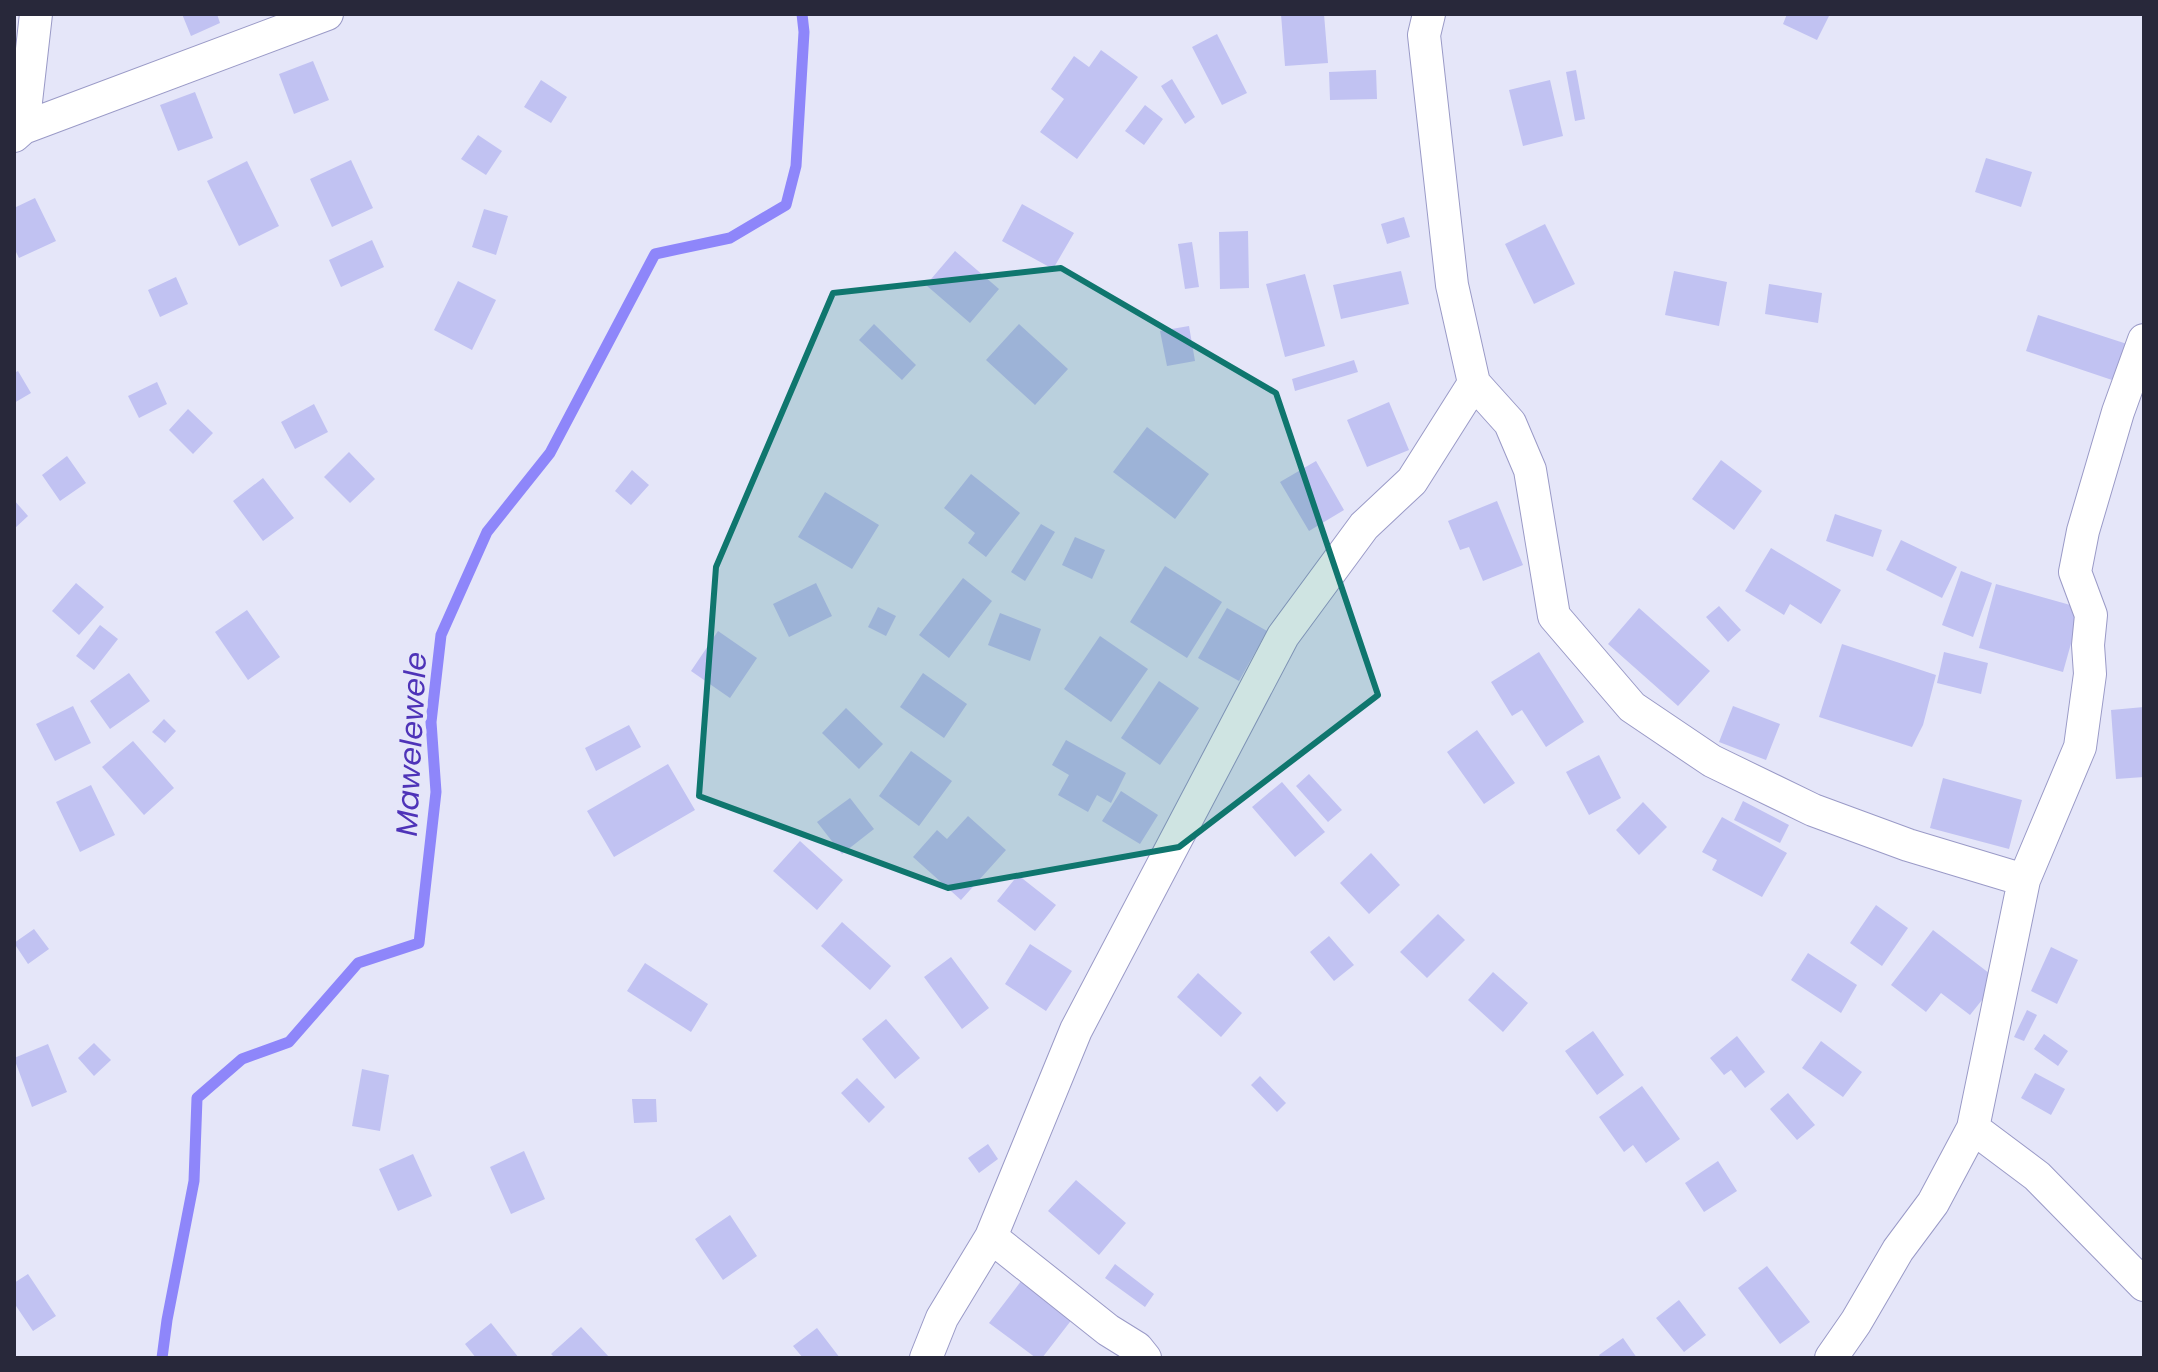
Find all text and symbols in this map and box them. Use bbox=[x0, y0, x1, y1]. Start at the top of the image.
water label: Mawelewele bbox=[385, 651, 437, 837]

